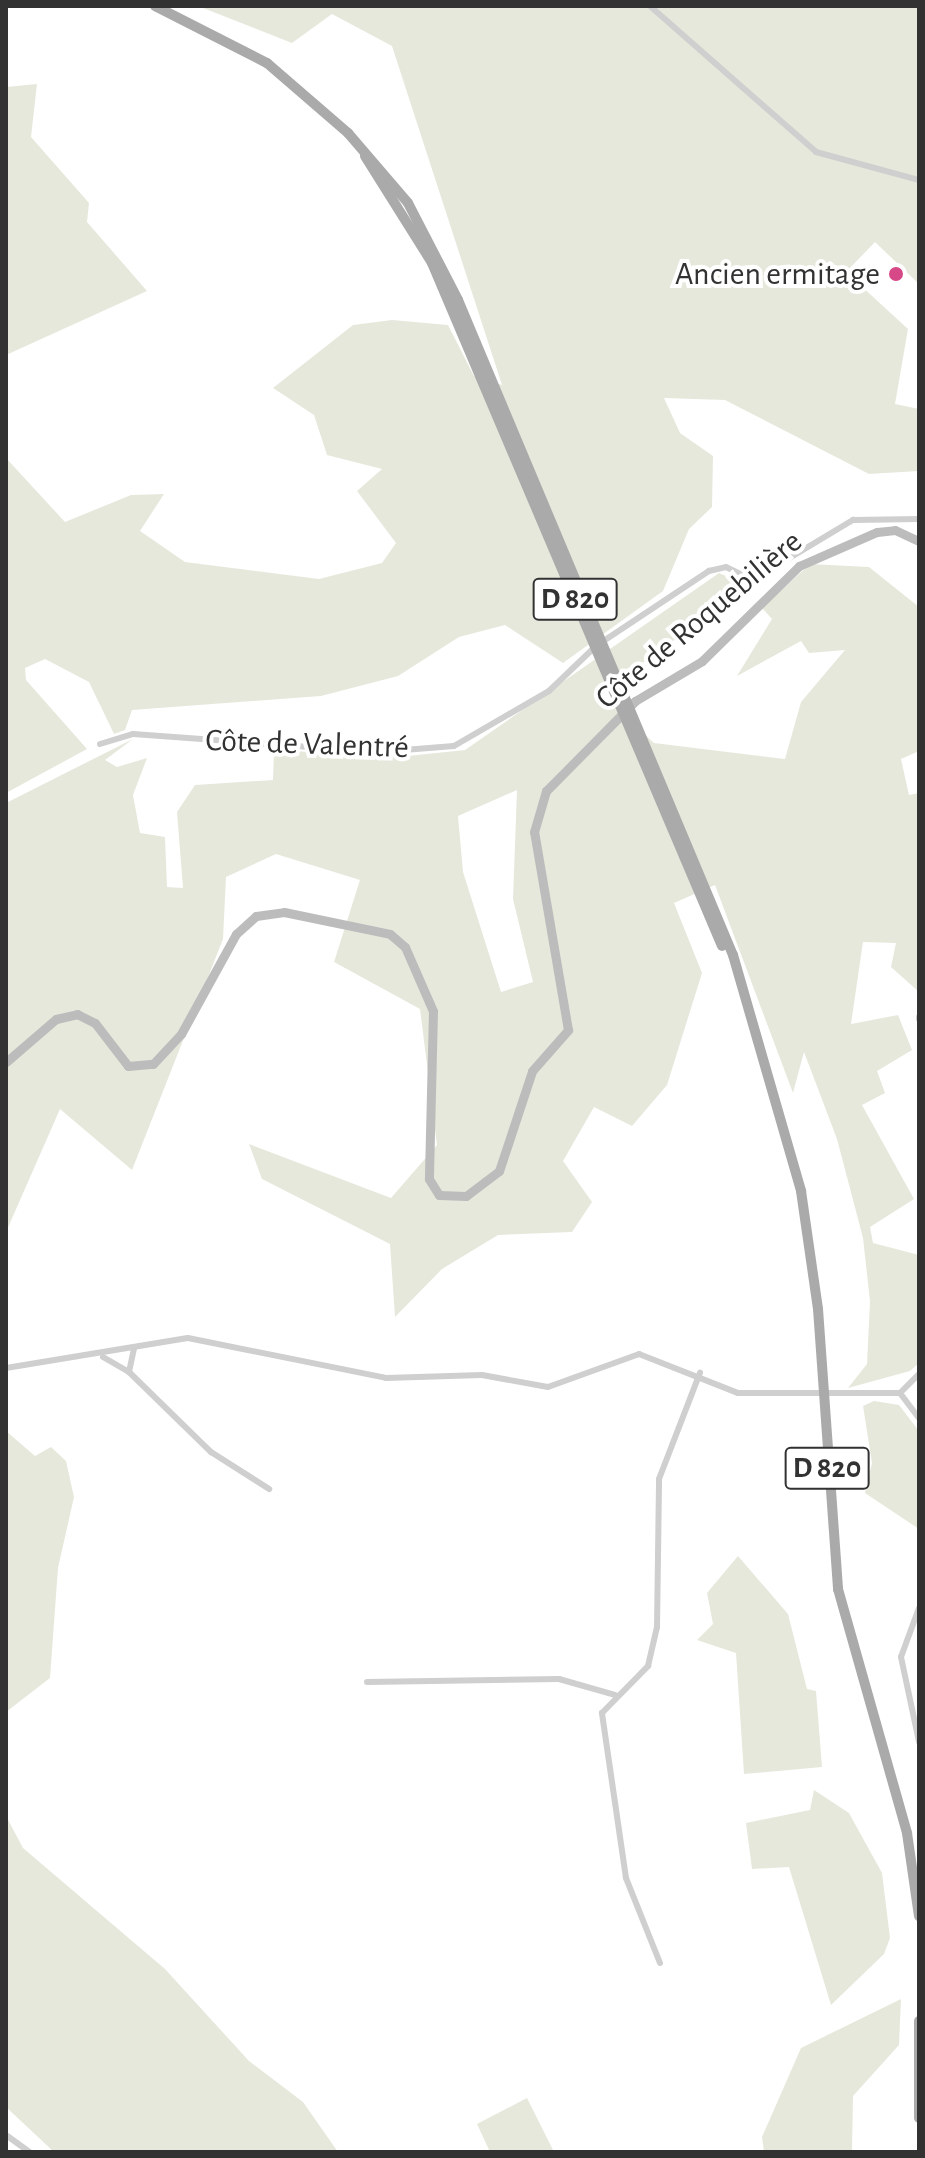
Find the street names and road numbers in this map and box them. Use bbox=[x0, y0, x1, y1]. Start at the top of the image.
street label: Côte de Roquebilière bbox=[588, 523, 810, 717]
road number: D 820 bbox=[531, 573, 619, 625]
street label: Côte de Valentré bbox=[205, 721, 409, 767]
road number: D 820 bbox=[783, 1442, 871, 1494]

